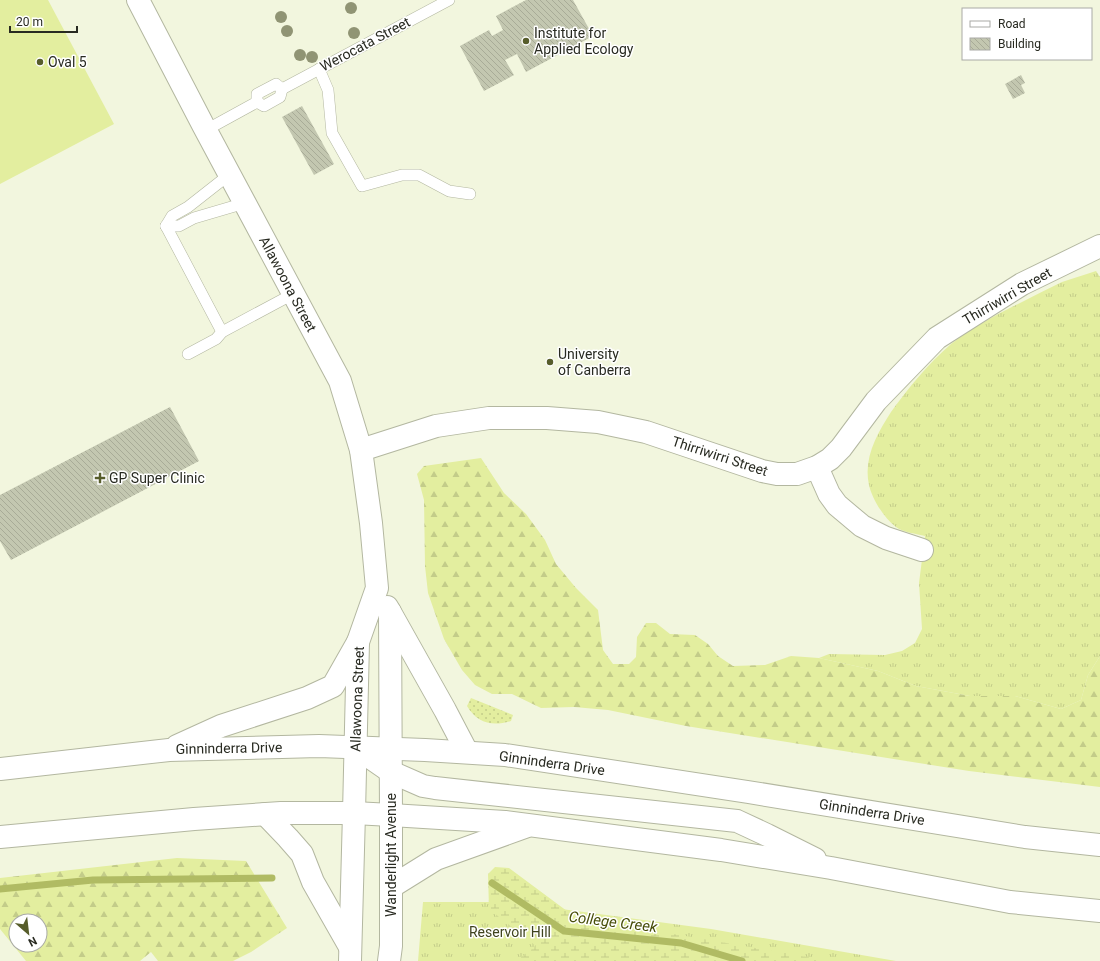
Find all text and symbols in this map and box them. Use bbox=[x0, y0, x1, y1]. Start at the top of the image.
scale bar bbox=[10, 8, 77, 34]
legend bbox=[962, 8, 1092, 60]
street label: Werocata Street bbox=[317, 13, 413, 74]
text: 20 m bbox=[16, 15, 43, 29]
text: Road bbox=[998, 17, 1026, 31]
place label: Institute for Applied Ecology bbox=[534, 25, 634, 57]
marker: Institute for Applied Ecology bbox=[521, 36, 531, 46]
text: Building bbox=[998, 37, 1041, 51]
place label: Oval 5 bbox=[48, 54, 87, 70]
marker: Oval 5 bbox=[35, 57, 45, 67]
street label: Allawoona Street bbox=[256, 234, 320, 335]
street label: Thirriwirri Street bbox=[960, 264, 1054, 328]
place label: University of Canberra bbox=[558, 346, 631, 378]
marker: University of Canberra bbox=[545, 357, 555, 367]
street label: Thirriwirri Street bbox=[670, 433, 770, 479]
place label: GP Super Clinic bbox=[109, 470, 205, 486]
marker: GP Super Clinic bbox=[94, 472, 106, 484]
street label: Allawoona Street bbox=[347, 645, 367, 752]
street label: Ginninderra Drive bbox=[176, 739, 282, 757]
street label: Ginninderra Drive bbox=[498, 748, 606, 778]
street label: Wanderlight Avenue bbox=[383, 793, 399, 917]
street label: Ginninderra Drive bbox=[818, 796, 926, 828]
water label: College Creek bbox=[568, 908, 659, 936]
north arrow bbox=[8, 913, 48, 953]
park label: Reservoir Hill bbox=[469, 924, 551, 940]
text: N bbox=[26, 934, 39, 949]

